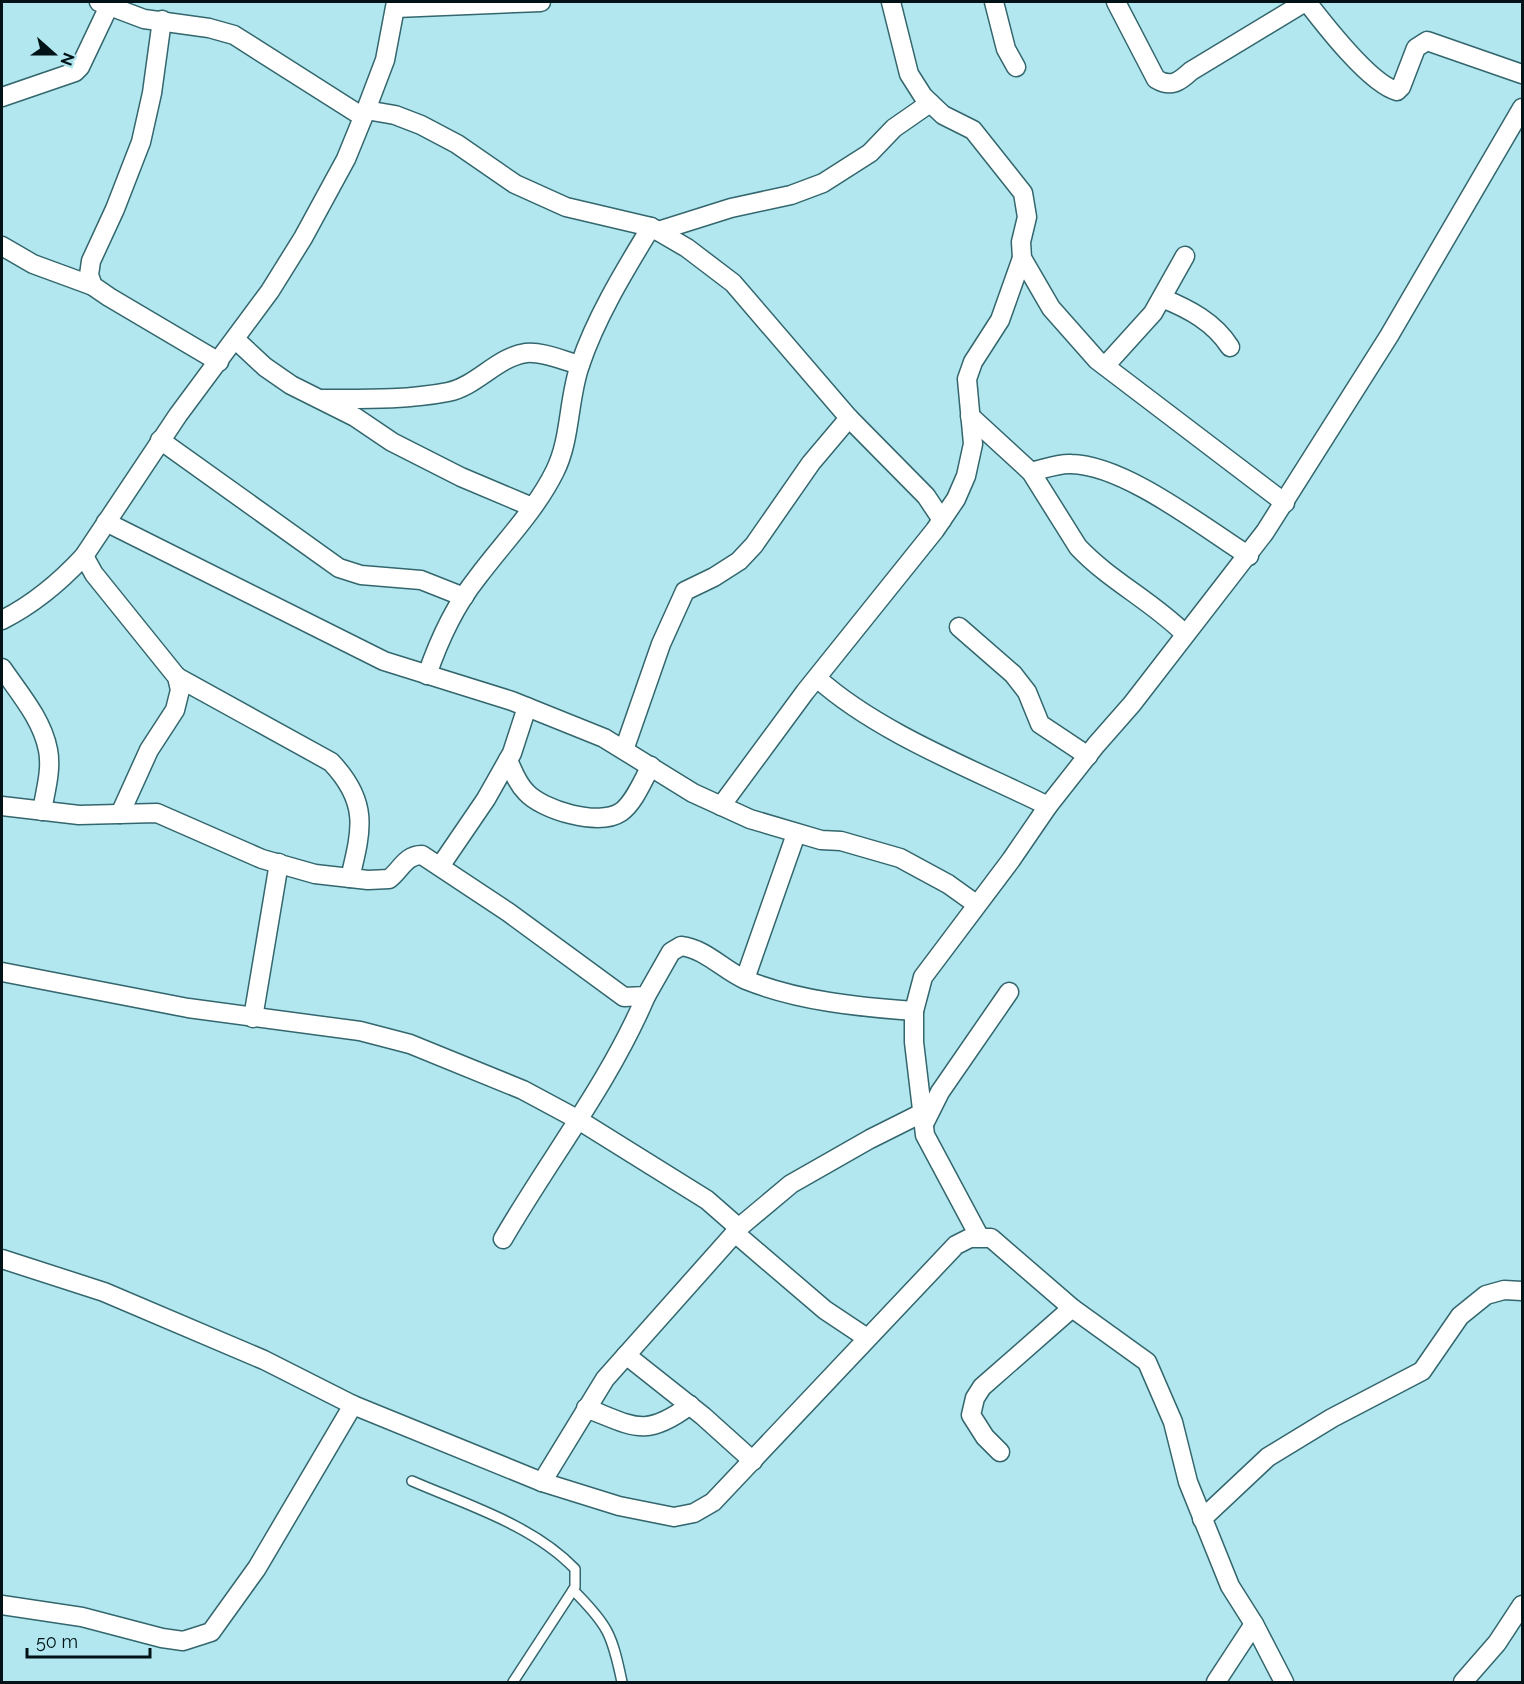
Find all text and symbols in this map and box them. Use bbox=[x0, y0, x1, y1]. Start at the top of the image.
north arrow bbox=[24, 24, 84, 84]
text: N bbox=[56, 50, 79, 68]
scale bar bbox=[27, 1621, 150, 1659]
text: 50 m bbox=[36, 1631, 78, 1652]

